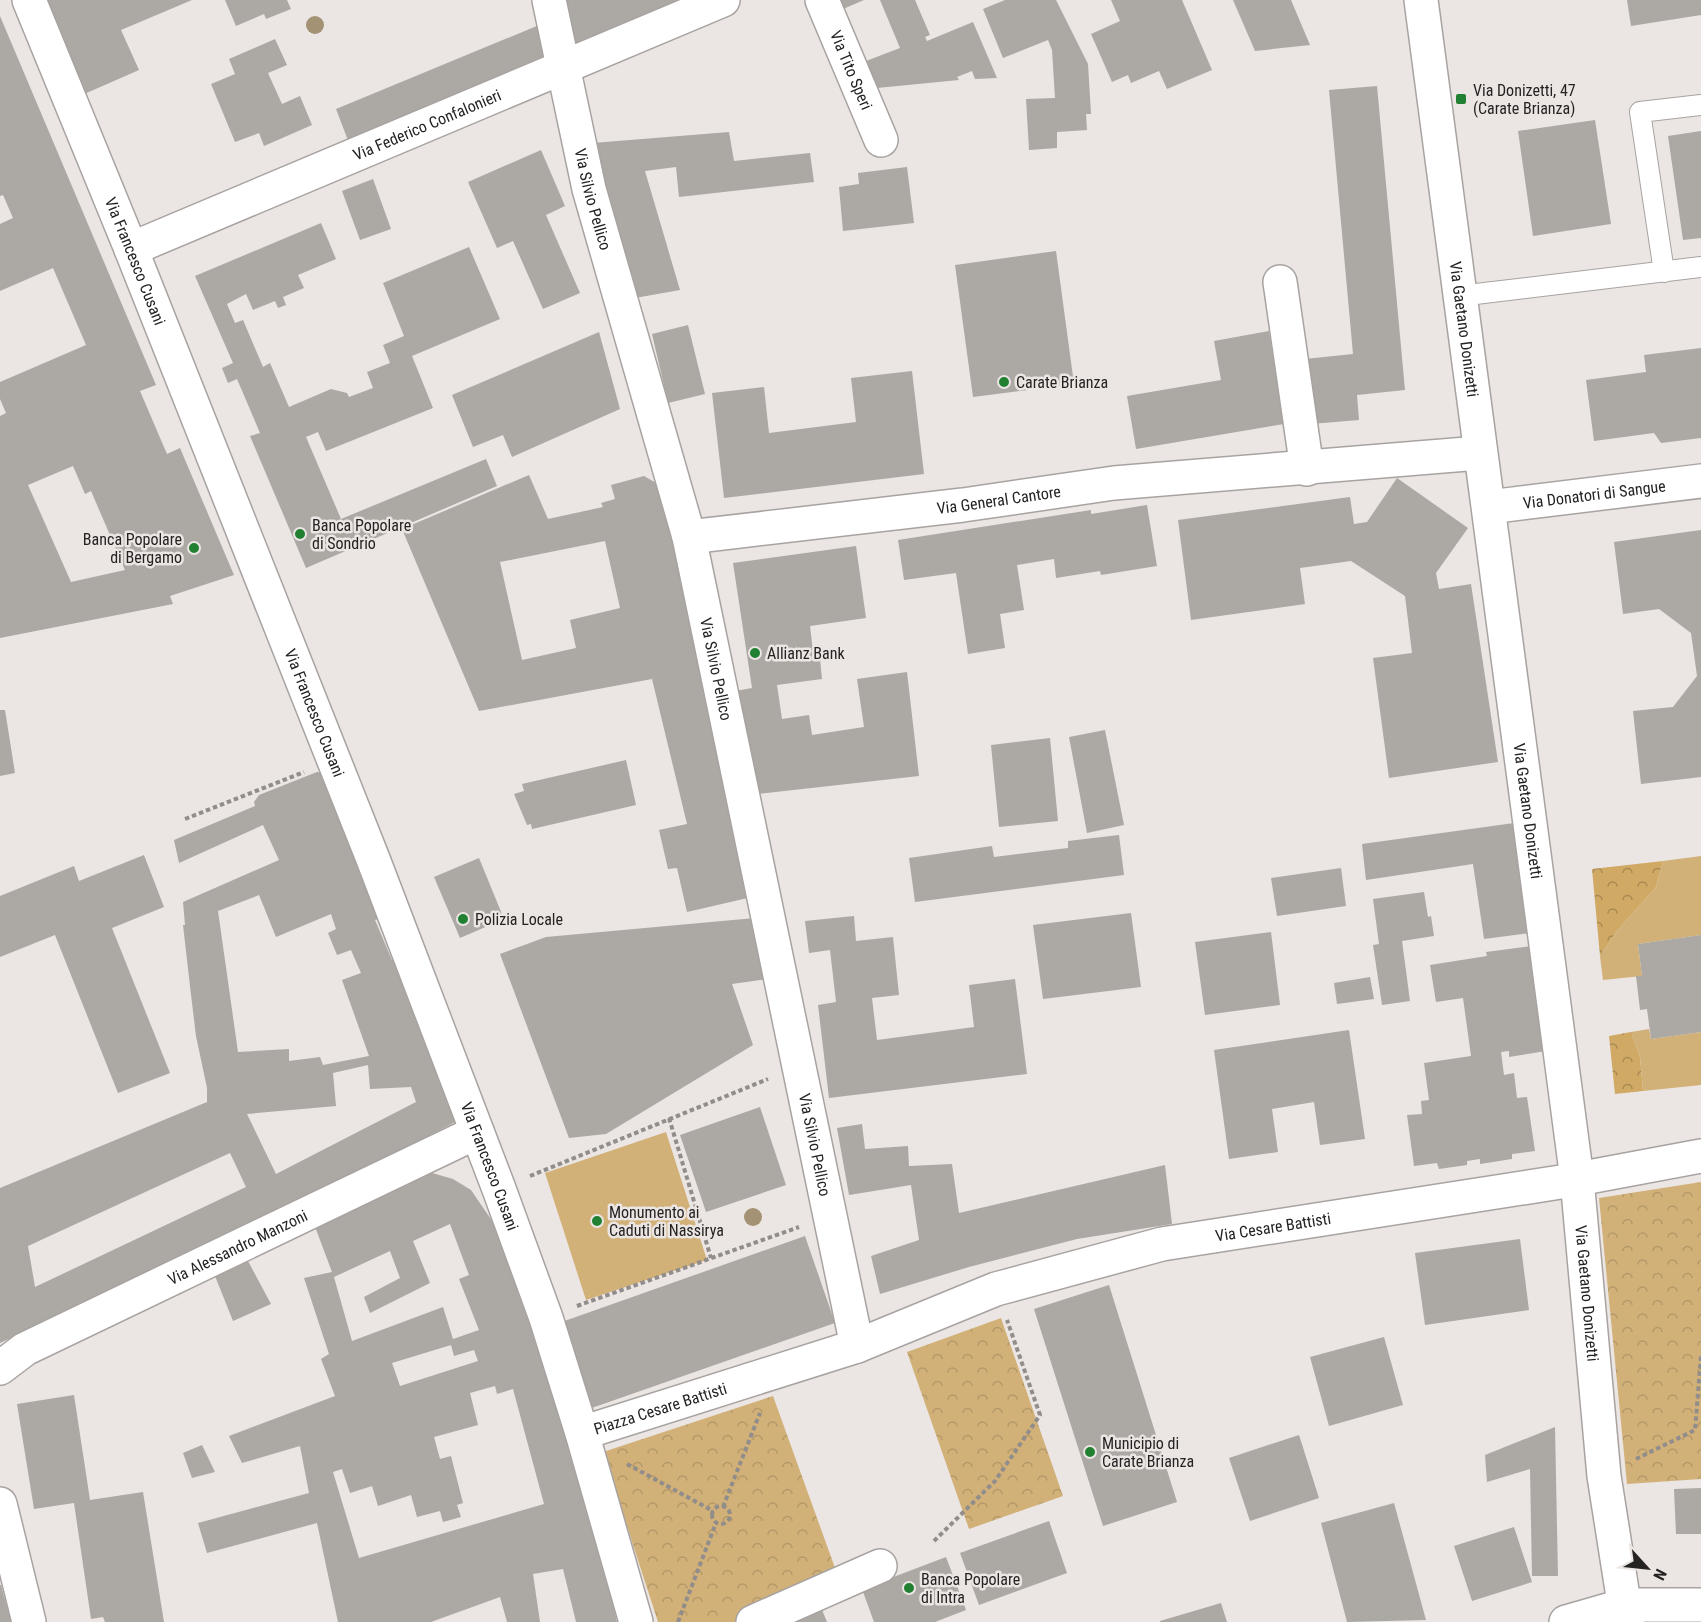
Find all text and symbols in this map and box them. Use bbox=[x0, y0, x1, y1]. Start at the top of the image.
street label: Via Tito Speri bbox=[826, 28, 876, 113]
place label: Via Donizetti, 47 (Carate Brianza) bbox=[1473, 81, 1576, 118]
street label: Via Federico Confalonieri bbox=[350, 85, 504, 165]
marker: Via Donizetti, 47 (Carate Brianza) bbox=[1454, 92, 1468, 106]
street label: Via Silvio Pellico bbox=[571, 147, 615, 252]
street label: Via Francesco Cusani bbox=[101, 195, 169, 328]
street label: Via Gaetano Donizetti bbox=[1446, 260, 1482, 398]
place label: Carate Brianza bbox=[1016, 373, 1108, 392]
marker: Carate Brianza bbox=[997, 375, 1011, 389]
street label: Via Donatori di Sangue bbox=[1522, 476, 1667, 513]
street label: Via General Cantore bbox=[936, 482, 1062, 518]
place label: Banca Popolare di Sondrio bbox=[312, 516, 411, 553]
marker: Banca Popolare di Sondrio bbox=[293, 527, 307, 541]
place label: Banca Popolare di Bergamo bbox=[83, 530, 182, 567]
marker: Banca Popolare di Bergamo bbox=[187, 541, 201, 555]
street label: Via Silvio Pellico bbox=[696, 616, 736, 722]
place label: Allianz Bank bbox=[767, 644, 846, 663]
street label: Via Francesco Cusani bbox=[281, 646, 348, 780]
marker: Allianz Bank bbox=[748, 646, 762, 660]
street label: Via Gaetano Donizetti bbox=[1509, 742, 1546, 880]
place label: Polizia Locale bbox=[475, 910, 563, 929]
marker: Polizia Locale bbox=[456, 912, 470, 926]
street label: Via Silvio Pellico bbox=[795, 1092, 835, 1198]
street label: Via Francesco Cusani bbox=[457, 1099, 522, 1233]
place label: Monumento ai Caduti di Nassirya bbox=[609, 1203, 724, 1240]
street label: Via Alessandro Manzoni bbox=[165, 1206, 311, 1289]
street label: Via Cesare Battisti bbox=[1214, 1209, 1332, 1246]
marker: Monumento ai Caduti di Nassirya bbox=[590, 1214, 604, 1228]
street label: Via Gaetano Donizetti bbox=[1571, 1224, 1603, 1362]
street label: Piazza Cesare Battisti bbox=[592, 1379, 729, 1439]
place label: Municipio di Carate Brianza bbox=[1102, 1434, 1194, 1471]
marker: Municipio di Carate Brianza bbox=[1083, 1445, 1097, 1459]
north arrow bbox=[1617, 1538, 1677, 1598]
text: N bbox=[1649, 1566, 1671, 1583]
place label: Banca Popolare di Intra bbox=[921, 1570, 1020, 1607]
marker: Banca Popolare di Intra bbox=[902, 1581, 916, 1595]

